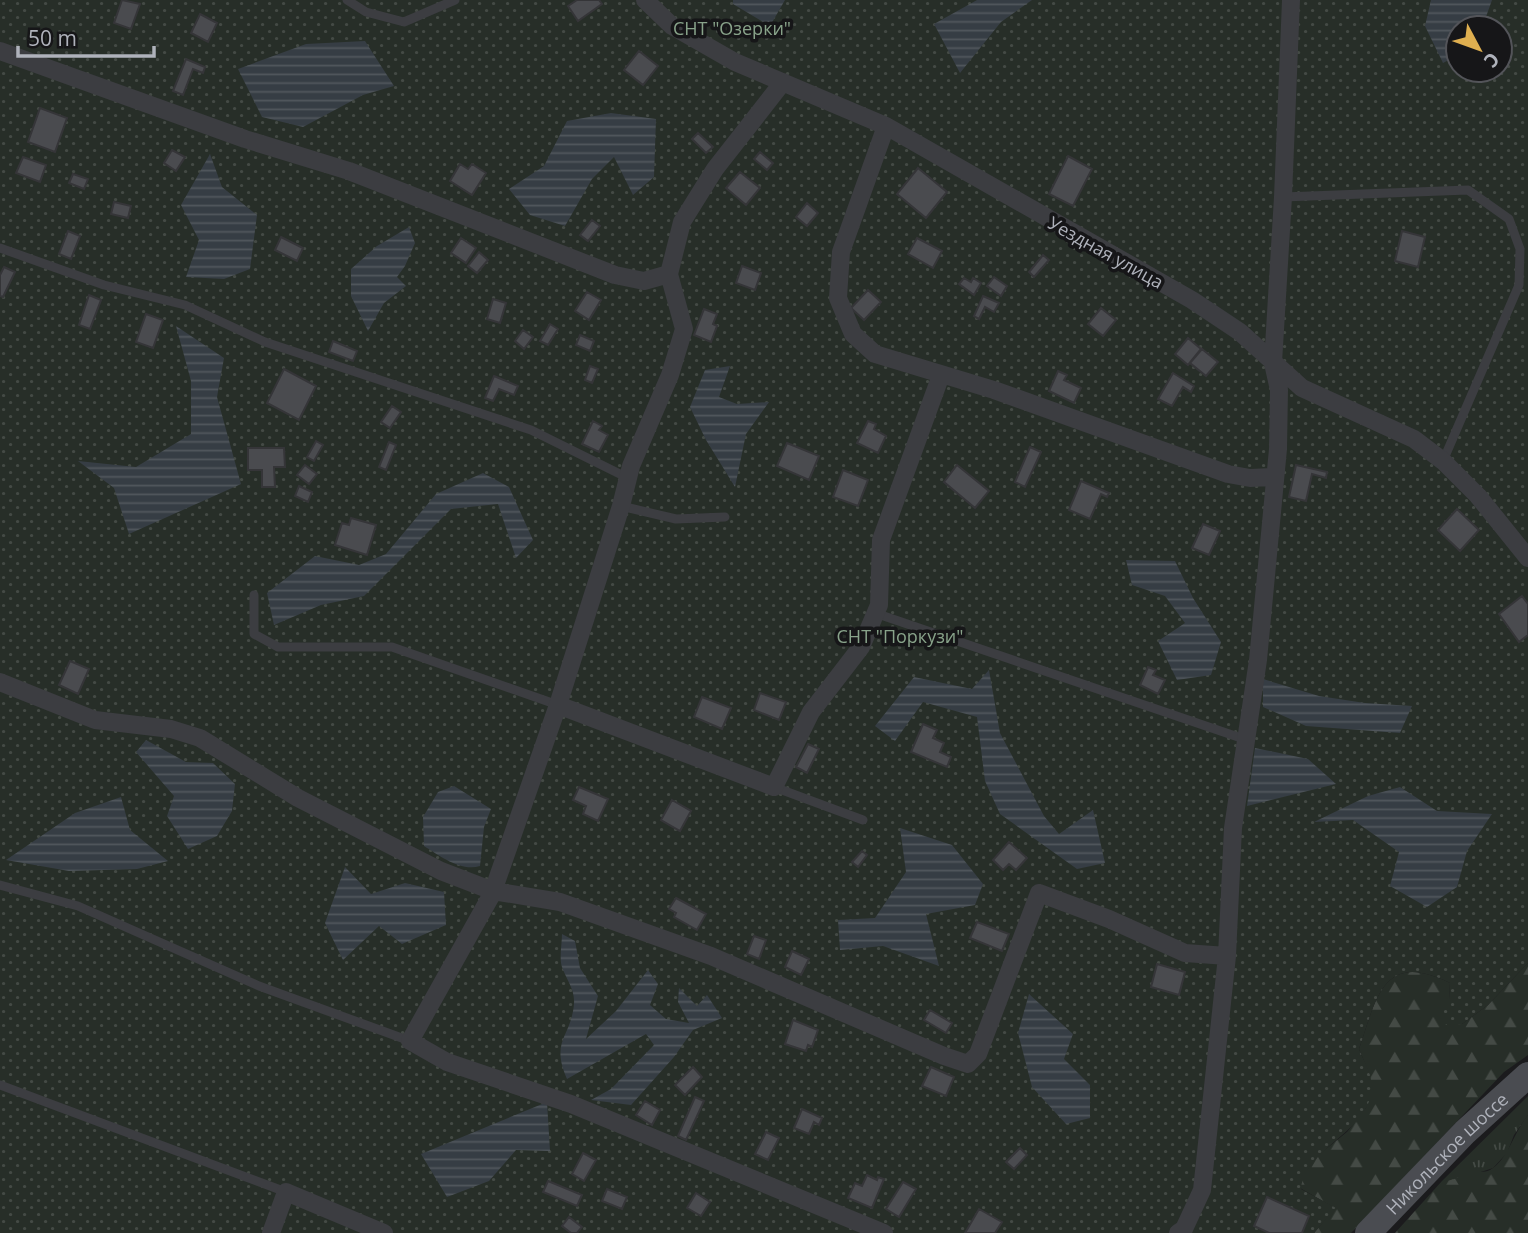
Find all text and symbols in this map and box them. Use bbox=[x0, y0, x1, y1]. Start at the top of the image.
scale bar bbox=[18, 14, 154, 58]
north arrow bbox=[1444, 14, 1514, 84]
park label: СНТ "Озерки" bbox=[673, 16, 791, 40]
text: 50 m bbox=[28, 24, 77, 52]
text: С bbox=[1478, 47, 1506, 73]
street label: Уездная улица bbox=[1044, 210, 1168, 294]
park label: СНТ "Поркузи" bbox=[837, 624, 963, 648]
street label: Никольское шоссе bbox=[1380, 1087, 1513, 1220]

